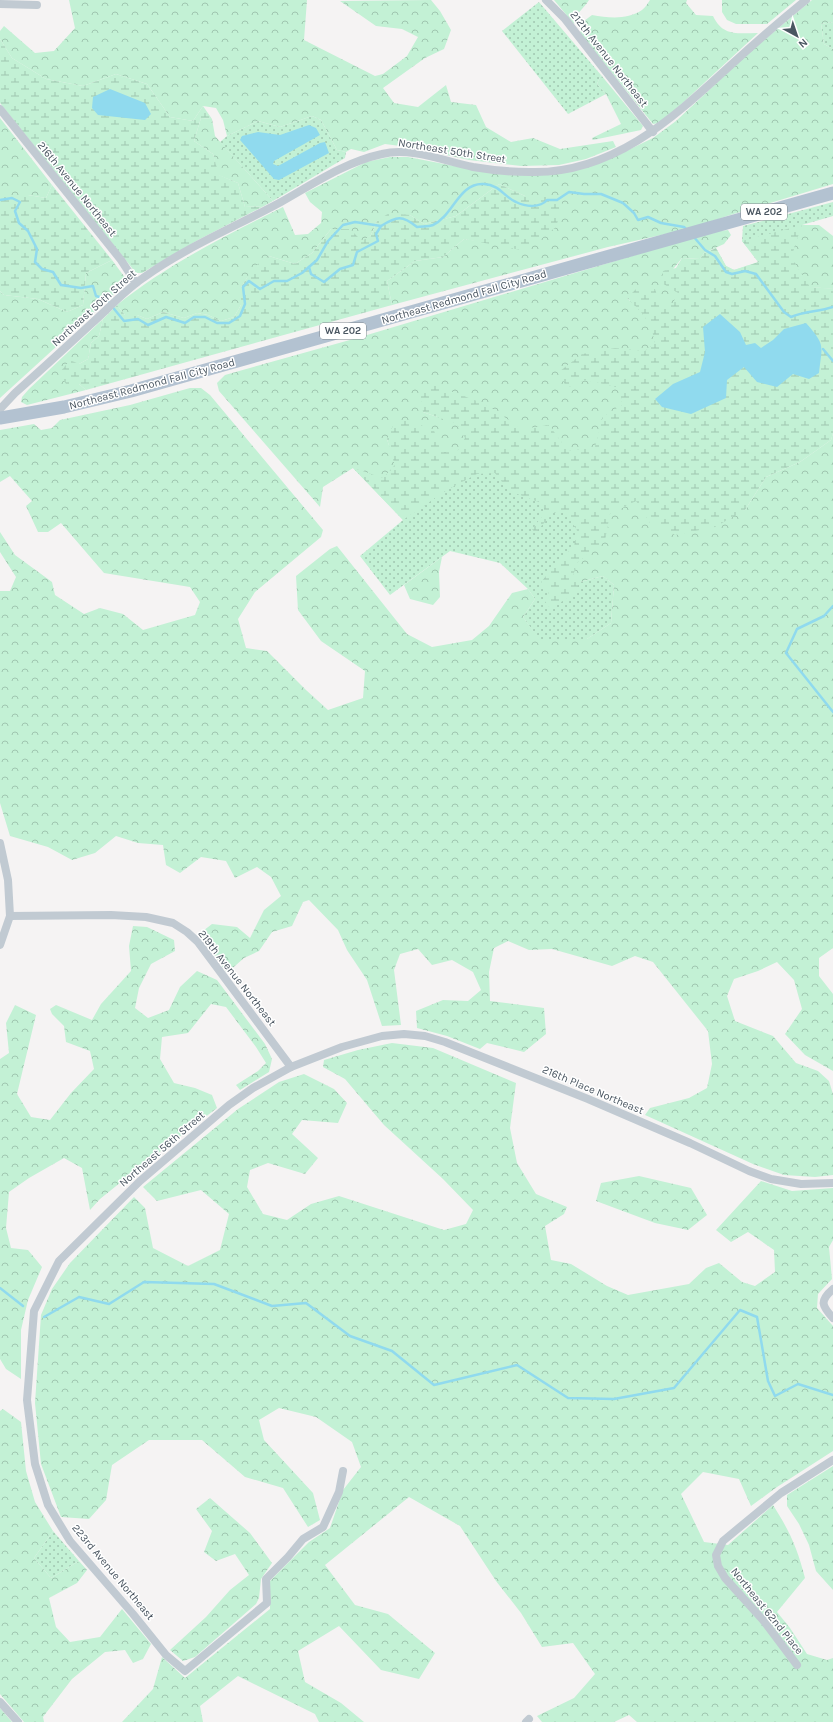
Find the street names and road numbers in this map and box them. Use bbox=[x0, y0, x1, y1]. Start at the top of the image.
street label: 212th Avenue Northeast bbox=[567, 8, 651, 110]
street label: Northeast 50th Street bbox=[397, 136, 507, 166]
street label: 216th Avenue Northeast bbox=[35, 139, 119, 239]
road number: WA 202 bbox=[741, 204, 787, 220]
street label: Northeast 50th Street bbox=[49, 267, 139, 349]
street label: Northeast Redmond Fall City Road bbox=[380, 267, 548, 327]
road number: WA 202 bbox=[320, 323, 366, 339]
street label: Northeast Redmond Fall City Road bbox=[68, 356, 236, 412]
street label: 219th Avenue Northeast bbox=[195, 927, 279, 1029]
street label: 216th Place Northeast bbox=[540, 1063, 646, 1117]
street label: Northeast 56th Street bbox=[117, 1108, 207, 1190]
street label: 223rd Avenue Northeast bbox=[69, 1521, 157, 1623]
street label: Northeast 62nd Place bbox=[728, 1565, 806, 1657]

